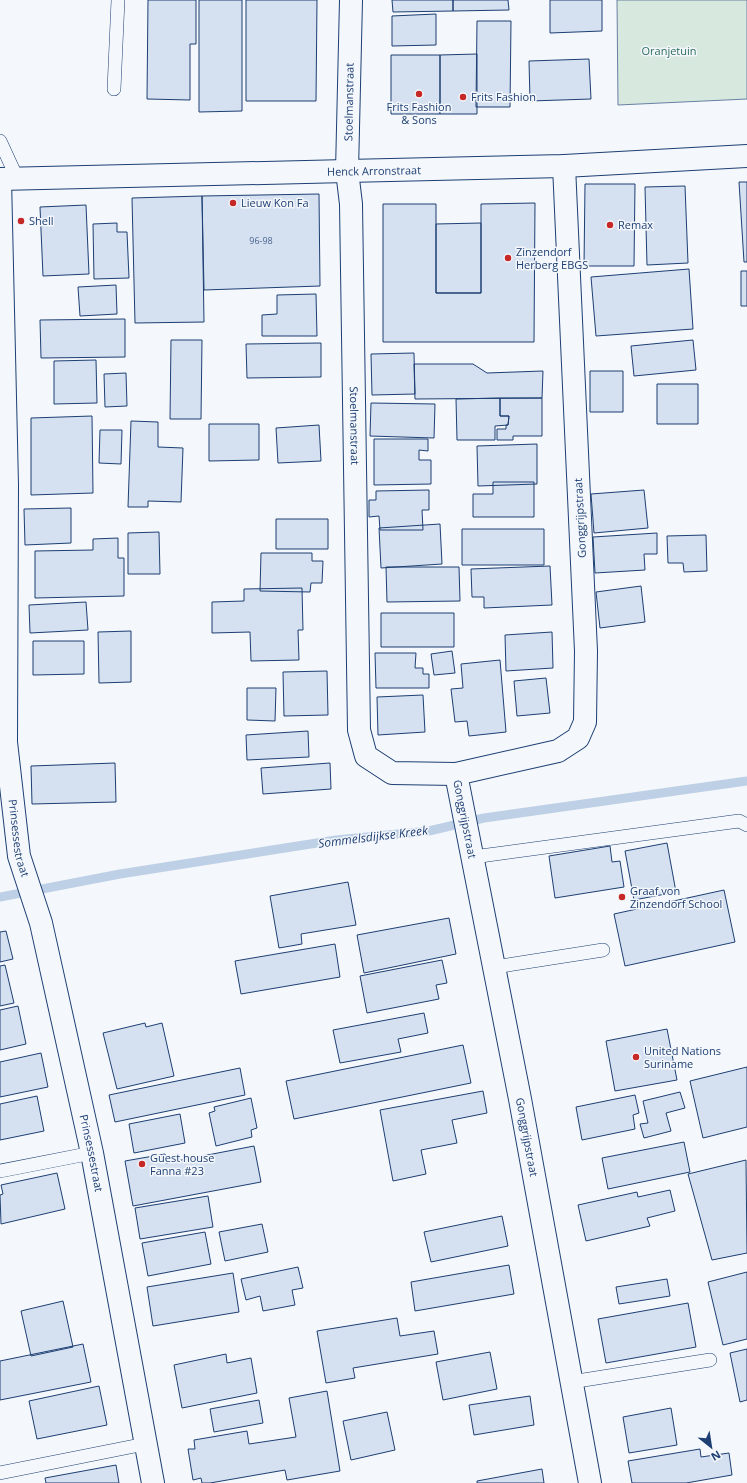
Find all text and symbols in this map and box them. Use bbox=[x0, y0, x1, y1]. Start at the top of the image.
park label: Oranjetuin bbox=[641, 43, 697, 58]
street label: Stoelmanstraat bbox=[340, 63, 357, 141]
marker: Frits Fashion & Sons bbox=[414, 89, 424, 99]
place label: Frits Fashion bbox=[471, 89, 536, 104]
marker: Frits Fashion bbox=[458, 92, 468, 102]
place label: Frits Fashion & Sons bbox=[387, 99, 451, 127]
street label: Henck Arronstraat bbox=[327, 162, 421, 179]
place label: Lieuw Kon Fa bbox=[241, 195, 309, 210]
marker: Lieuw Kon Fa bbox=[228, 198, 238, 208]
place label: Shell bbox=[29, 213, 54, 228]
marker: Shell bbox=[16, 216, 26, 226]
place label: Remax bbox=[618, 217, 653, 232]
marker: Remax bbox=[605, 220, 615, 230]
house number: 96-98 bbox=[249, 234, 273, 247]
place label: Zinzendorf Herberg EBGS bbox=[516, 244, 588, 272]
marker: Zinzendorf Herberg EBGS bbox=[503, 253, 513, 263]
street label: Stoelmanstraat bbox=[347, 386, 363, 465]
street label: Gonggrijpstraat bbox=[570, 478, 589, 558]
street label: Gonggrijpstraat bbox=[450, 778, 480, 860]
street label: Prinsessestraat bbox=[6, 798, 33, 879]
water label: Sommelsdijkse Kreek bbox=[317, 821, 430, 852]
place label: Graaf von Zinzendorf School bbox=[630, 883, 722, 911]
marker: Graaf von Zinzendorf School bbox=[617, 892, 627, 902]
place label: United Nations Suriname bbox=[644, 1043, 721, 1071]
marker: United Nations Suriname bbox=[631, 1052, 641, 1062]
street label: Gonggrijpstraat bbox=[513, 1096, 542, 1178]
street label: Prinsessestraat bbox=[77, 1113, 107, 1193]
place label: Guest house Fanna #23 bbox=[150, 1150, 214, 1178]
marker: Guest house Fanna #23 bbox=[137, 1159, 147, 1169]
north arrow bbox=[691, 1427, 731, 1467]
text: N bbox=[709, 1447, 724, 1465]

